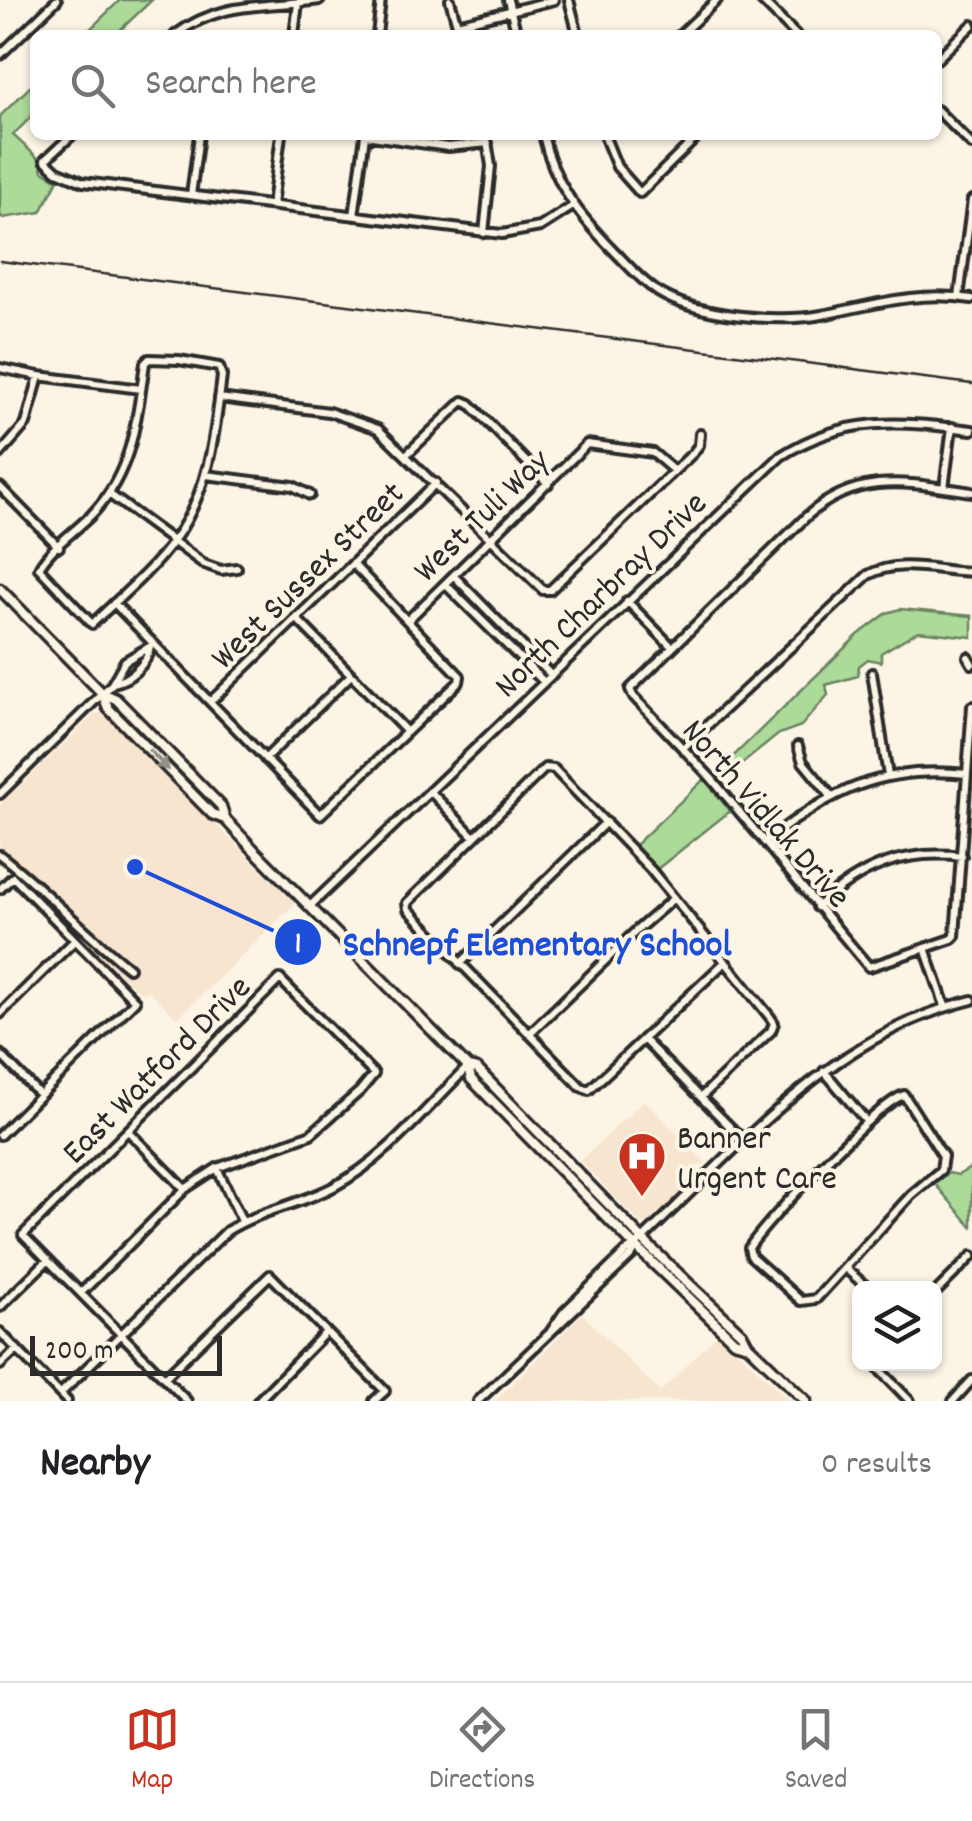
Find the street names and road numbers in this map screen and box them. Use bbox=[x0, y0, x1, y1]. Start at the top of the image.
street label: West Tuli Way bbox=[404, 439, 564, 596]
street label: West Sussex Street bbox=[201, 472, 418, 683]
street label: North Charbray Drive bbox=[484, 481, 720, 712]
street label: North Vidlak Drive bbox=[668, 709, 861, 921]
street label: East Watford Drive bbox=[52, 965, 265, 1178]

